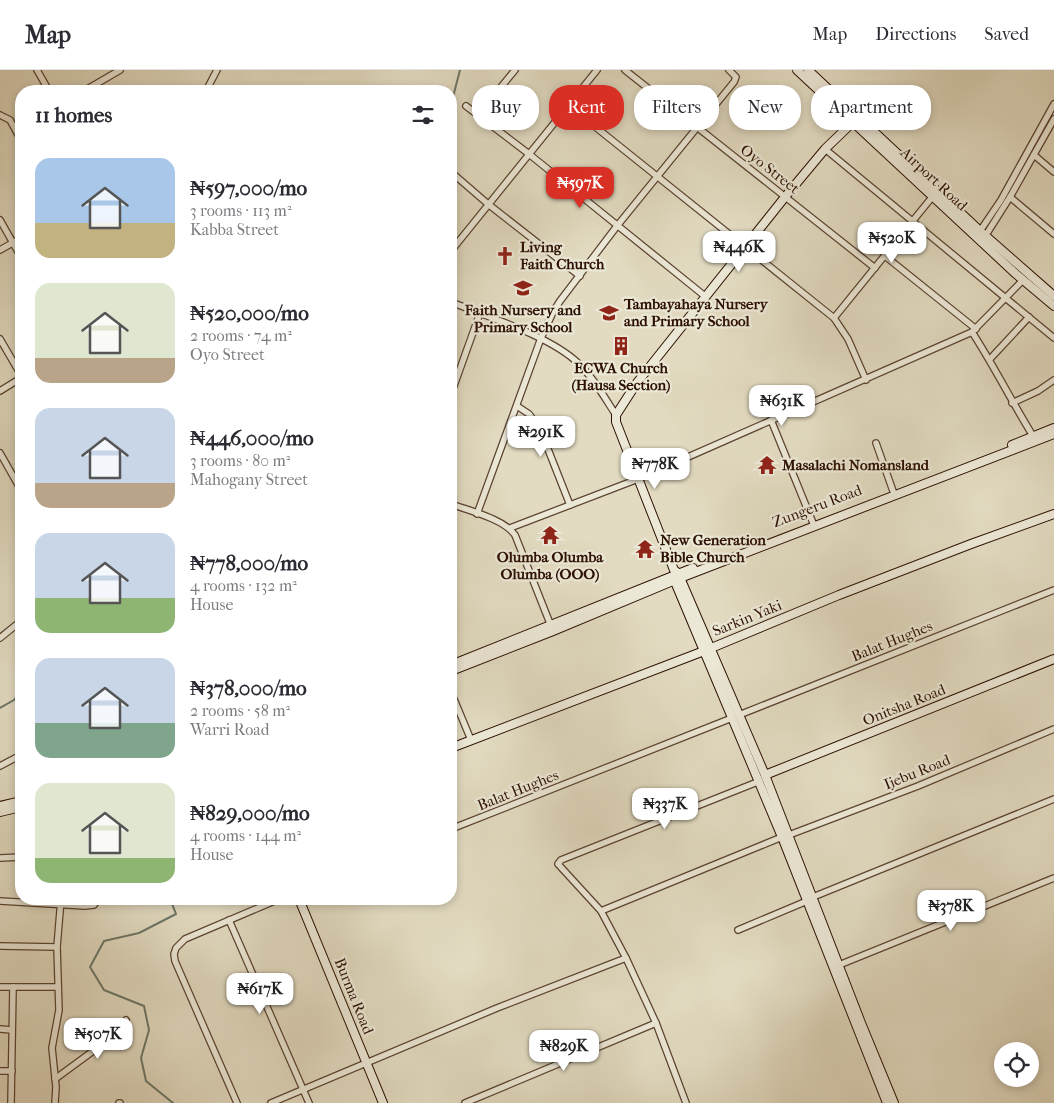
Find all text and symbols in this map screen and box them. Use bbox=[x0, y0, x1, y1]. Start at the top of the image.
text: Map bbox=[25, 21, 71, 49]
text: Map bbox=[813, 24, 847, 45]
text: Directions bbox=[875, 24, 956, 45]
text: Saved bbox=[984, 24, 1029, 45]
chip: Buy bbox=[472, 85, 539, 130]
chip: Rent bbox=[549, 85, 624, 130]
chip: Filters bbox=[634, 85, 719, 130]
chip: New bbox=[729, 85, 801, 130]
chip: Apartment bbox=[811, 85, 931, 130]
icon: filters bbox=[409, 101, 437, 129]
text: 11 homes bbox=[35, 103, 112, 127]
street label: Oyo Street bbox=[737, 140, 804, 198]
street label: Airport Road bbox=[896, 143, 972, 215]
pin: ₦597K bbox=[545, 166, 615, 209]
text: ₦597K bbox=[557, 173, 603, 192]
text: ₦597,000/mo bbox=[190, 176, 307, 200]
icon: home bbox=[75, 178, 135, 238]
text: 3 rooms · 113 m² bbox=[190, 201, 291, 220]
text: Kabba Street bbox=[190, 220, 279, 239]
pin: ₦520K bbox=[857, 222, 927, 264]
text: ₦520K bbox=[868, 228, 916, 247]
pin: ₦446K bbox=[704, 230, 774, 273]
text: ₦446K bbox=[714, 237, 764, 256]
place label: Living Faith Church bbox=[519, 238, 605, 273]
church icon: Living Faith Church bbox=[494, 245, 516, 267]
school or university icon: Faith Nursery and Primary School bbox=[512, 277, 534, 299]
place label: Tambayahaya Nursery and Primary School bbox=[623, 295, 769, 330]
text: ₦520,000/mo bbox=[190, 301, 309, 325]
place label: Faith Nursery and Primary School bbox=[464, 301, 582, 336]
school or university icon: Tambayahaya Nursery and Primary School bbox=[598, 302, 620, 324]
icon: home bbox=[75, 303, 135, 363]
text: 2 rooms · 74 m² bbox=[190, 326, 292, 345]
building icon: ECWA Church (Hausa Section) bbox=[610, 335, 632, 357]
text: Oyo Street bbox=[190, 345, 265, 364]
place label: ECWA Church (Hausa Section) bbox=[572, 359, 670, 394]
pin: ₦631K bbox=[747, 384, 817, 427]
text: ₦631K bbox=[760, 391, 804, 410]
pin: ₦291K bbox=[506, 416, 576, 458]
text: ₦291K bbox=[518, 422, 564, 441]
text: ₦446,000/mo bbox=[190, 426, 314, 450]
icon: home bbox=[75, 428, 135, 488]
pin: ₦778K bbox=[620, 448, 690, 490]
text: 3 rooms · 80 m² bbox=[190, 451, 290, 470]
text: ₦778K bbox=[632, 454, 678, 473]
temple icon: Masalachi Nomansland bbox=[756, 454, 778, 476]
place label: Masalachi Nomansland bbox=[781, 456, 930, 474]
text: Mahogany Street bbox=[190, 470, 308, 489]
street label: Zungeru Road bbox=[770, 480, 865, 531]
temple icon: Olumba Olumba Olumba (OOO) bbox=[539, 524, 561, 546]
place label: New Generation Bible Church bbox=[660, 531, 766, 566]
temple icon: New Generation Bible Church bbox=[634, 538, 656, 560]
place label: Olumba Olumba Olumba (OOO) bbox=[497, 548, 604, 583]
text: ₦778,000/mo bbox=[190, 551, 308, 575]
icon: home bbox=[75, 553, 135, 613]
text: 4 rooms · 132 m² bbox=[190, 576, 297, 595]
text: House bbox=[190, 595, 233, 614]
street label: Sarkin Yaki bbox=[710, 596, 785, 640]
street label: Balat Hughes bbox=[849, 616, 936, 665]
text: ₦378,000/mo bbox=[190, 676, 307, 700]
icon: home bbox=[75, 678, 135, 738]
street label: Onitsha Road bbox=[860, 680, 949, 730]
text: 2 rooms · 58 m² bbox=[190, 701, 290, 720]
text: Warri Road bbox=[190, 720, 269, 739]
street label: Ijebu Road bbox=[881, 750, 954, 793]
street label: Balat Hughes bbox=[475, 765, 562, 814]
pin: ₦337K bbox=[630, 788, 700, 830]
text: ₦337K bbox=[643, 794, 687, 813]
text: ₦829,000/mo bbox=[190, 801, 310, 825]
icon: home bbox=[75, 803, 135, 863]
text: 4 rooms · 144 m² bbox=[190, 826, 301, 845]
text: House bbox=[190, 845, 233, 864]
pin: ₦378K bbox=[916, 890, 986, 932]
text: ₦378K bbox=[928, 896, 974, 915]
street label: Burma Road bbox=[331, 955, 378, 1038]
pin: ₦617K bbox=[225, 972, 295, 1015]
text: ₦617K bbox=[237, 979, 283, 998]
pin: ₦507K bbox=[63, 1018, 133, 1060]
text: ₦507K bbox=[75, 1024, 121, 1043]
pin: ₦829K bbox=[529, 1030, 599, 1072]
text: ₦829K bbox=[540, 1036, 588, 1055]
map controls bbox=[994, 1042, 1039, 1087]
button: locate bbox=[994, 1042, 1039, 1087]

